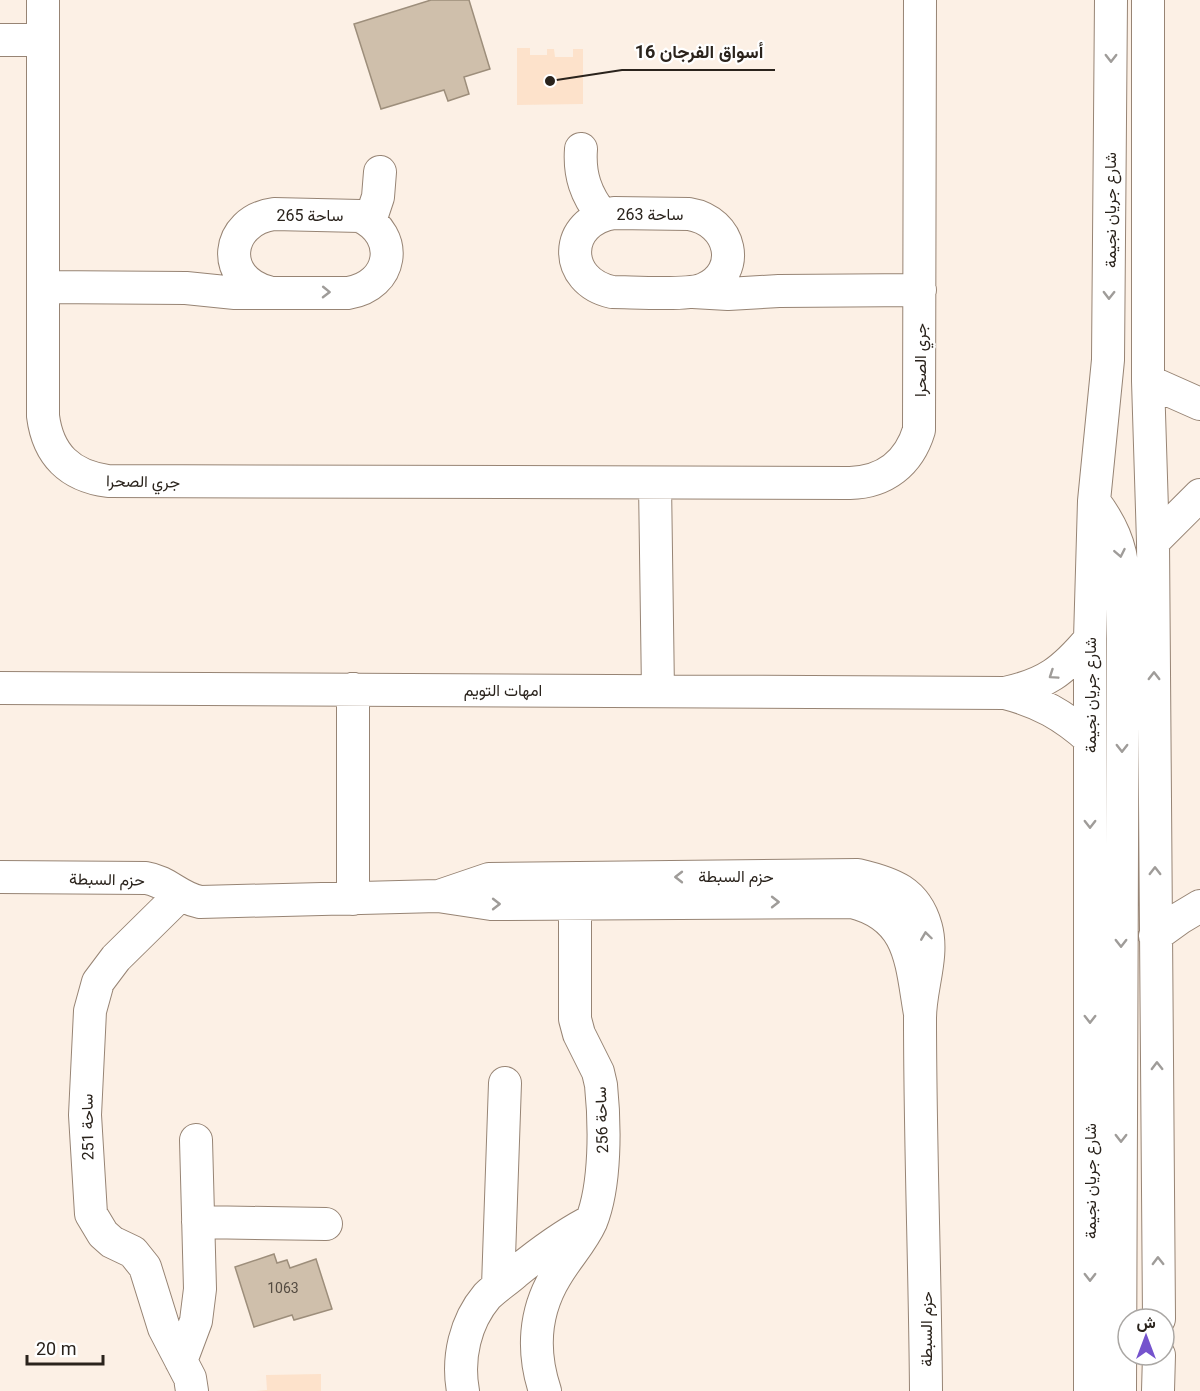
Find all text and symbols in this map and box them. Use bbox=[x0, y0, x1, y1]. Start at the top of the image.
callout: أسواق الفرجان 16 bbox=[622, 34, 775, 70]
text: أسواق الفرجان 16 bbox=[635, 41, 764, 63]
one-way arrow bbox=[1105, 54, 1117, 63]
street label: شارع جريان نجيمة bbox=[1101, 152, 1122, 268]
street label: ساحة 263 bbox=[617, 205, 683, 224]
street label: ساحة 265 bbox=[277, 206, 343, 225]
one-way arrow bbox=[322, 286, 331, 299]
one-way arrow bbox=[1103, 291, 1115, 300]
street label: جري الصحرا bbox=[911, 323, 934, 397]
street label: جري الصحرا bbox=[106, 471, 180, 496]
one-way arrow bbox=[1113, 548, 1126, 558]
street label: شارع جريان نجيمة bbox=[1081, 637, 1102, 753]
one-way arrow bbox=[1049, 667, 1059, 679]
one-way arrow bbox=[1148, 671, 1160, 680]
street label: امهات التويم bbox=[464, 681, 542, 701]
one-way arrow bbox=[1116, 743, 1128, 752]
one-way arrow bbox=[1084, 819, 1096, 828]
one-way arrow bbox=[1149, 866, 1161, 875]
street label: حزم السبطة bbox=[698, 867, 774, 887]
street label: حزم السبطة bbox=[69, 869, 145, 891]
one-way arrow bbox=[674, 871, 683, 883]
one-way arrow bbox=[771, 895, 780, 908]
one-way arrow bbox=[492, 898, 501, 910]
one-way arrow bbox=[921, 931, 933, 940]
one-way arrow bbox=[1115, 938, 1127, 947]
one-way arrow bbox=[1084, 1014, 1096, 1023]
one-way arrow bbox=[1150, 1061, 1163, 1070]
street label: ساحة 256 bbox=[591, 1086, 612, 1154]
street label: ساحة 251 bbox=[77, 1093, 98, 1161]
street label: شارع جريان نجيمة bbox=[1081, 1123, 1102, 1239]
one-way arrow bbox=[1115, 1133, 1127, 1142]
one-way arrow bbox=[1152, 1256, 1165, 1265]
one-way arrow bbox=[1084, 1272, 1096, 1281]
house number: 1063 bbox=[267, 1280, 299, 1296]
street label: حزم السبطة bbox=[917, 1291, 937, 1367]
north arrow bbox=[1116, 1307, 1176, 1367]
text: ش bbox=[1136, 1313, 1156, 1332]
scale bar bbox=[27, 1328, 104, 1366]
text: 20 m bbox=[36, 1338, 76, 1359]

